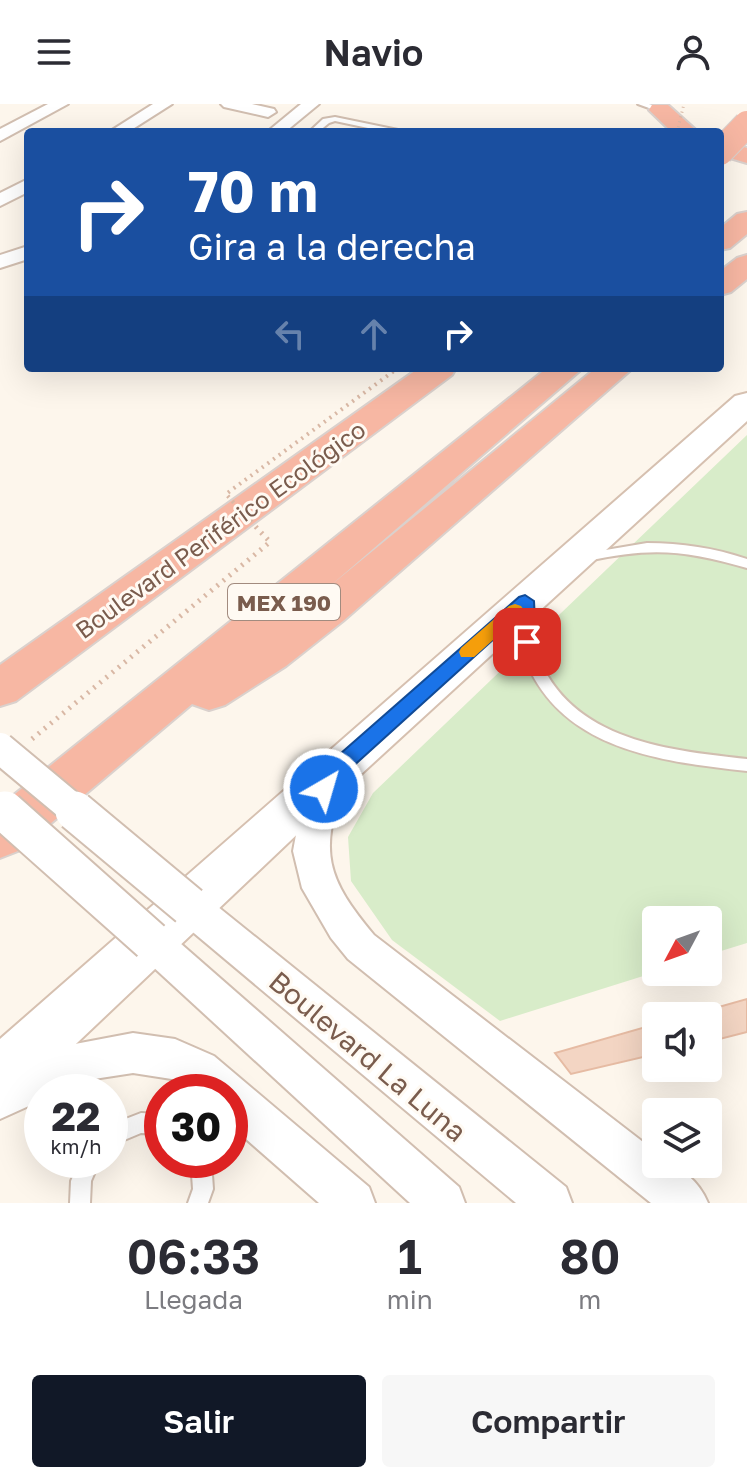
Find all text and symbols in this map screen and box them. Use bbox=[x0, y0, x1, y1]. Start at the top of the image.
icon: menu bbox=[32, 30, 76, 74]
icon: person bbox=[671, 30, 715, 74]
text: Navio bbox=[324, 31, 423, 74]
text: 70 m bbox=[188, 157, 318, 224]
icon: right bbox=[56, 160, 160, 264]
text: Gira a la derecha bbox=[188, 225, 476, 268]
icon: left bbox=[268, 312, 312, 356]
icon: ahead bbox=[352, 312, 396, 356]
icon: right bbox=[436, 312, 480, 356]
street label: Boulevard Periférico Ecológico bbox=[69, 414, 371, 644]
road number: MEX 190 bbox=[228, 584, 340, 620]
pin bbox=[493, 608, 561, 676]
icon: arrive bbox=[505, 620, 549, 664]
position arrow bbox=[282, 747, 366, 831]
north arrow bbox=[642, 906, 722, 986]
map controls bbox=[642, 906, 722, 1178]
street label: Boulevard La Luna bbox=[263, 964, 473, 1148]
button: sound bbox=[642, 1002, 722, 1082]
speed limit sign: 30 bbox=[144, 1074, 248, 1178]
text: 22 bbox=[52, 1092, 100, 1140]
button: layers bbox=[642, 1098, 722, 1178]
text: km/h bbox=[51, 1134, 101, 1158]
text: 06:33 bbox=[127, 1227, 260, 1285]
text: 1 bbox=[398, 1227, 422, 1285]
text: 80 bbox=[559, 1227, 620, 1285]
text: Llegada bbox=[144, 1284, 243, 1315]
text: min bbox=[387, 1284, 433, 1315]
text: m bbox=[578, 1284, 601, 1315]
button: Salir bbox=[32, 1375, 366, 1467]
button: Compartir bbox=[382, 1375, 715, 1467]

